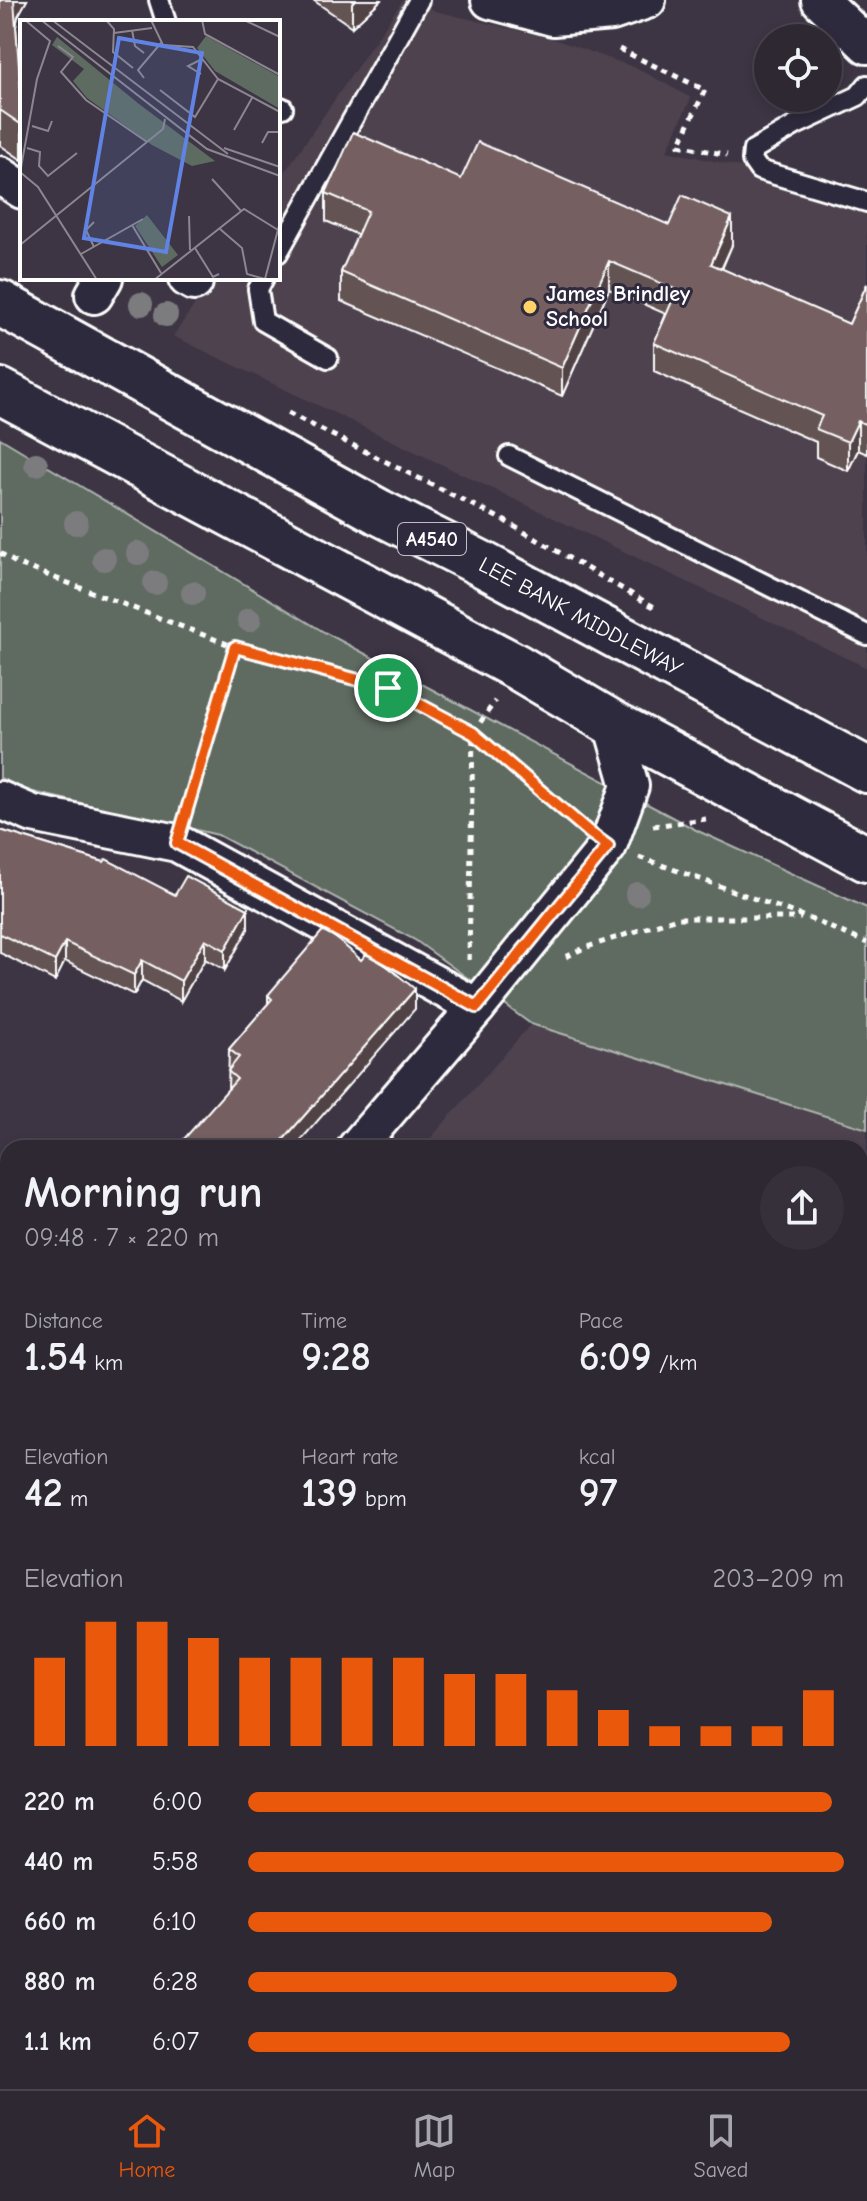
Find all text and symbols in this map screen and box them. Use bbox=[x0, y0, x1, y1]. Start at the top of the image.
inset map bbox=[20, 20, 280, 280]
map controls bbox=[754, 24, 842, 112]
button: locate bbox=[754, 24, 842, 112]
place label: James Brindley School bbox=[546, 281, 691, 332]
marker: James Brindley School bbox=[521, 298, 539, 316]
road number: A4540 bbox=[398, 523, 466, 555]
street label: LEE BANK MIDDLEWAY bbox=[474, 552, 687, 682]
pin bbox=[354, 654, 422, 722]
icon: arrive bbox=[366, 666, 410, 710]
button: share bbox=[760, 1166, 844, 1250]
text: Morning run bbox=[24, 1167, 263, 1218]
text: 09:48 · 7 × 220 m bbox=[24, 1223, 219, 1253]
text: Distance bbox=[24, 1308, 103, 1334]
text: Time bbox=[301, 1308, 347, 1334]
text: Pace bbox=[579, 1308, 623, 1334]
text: 1.54 bbox=[24, 1334, 87, 1380]
text: 9:28 bbox=[301, 1334, 371, 1380]
text: 6:09 bbox=[579, 1334, 652, 1380]
text: km bbox=[87, 1350, 123, 1376]
text: /km bbox=[652, 1350, 697, 1376]
text: Elevation bbox=[24, 1444, 108, 1470]
text: Heart rate bbox=[301, 1444, 398, 1470]
text: kcal bbox=[579, 1444, 616, 1470]
text: 42 bbox=[24, 1470, 63, 1516]
text: 139 bbox=[301, 1470, 358, 1516]
text: 97 bbox=[579, 1470, 618, 1516]
text: m bbox=[63, 1486, 88, 1512]
text: bpm bbox=[358, 1486, 407, 1512]
text: Elevation bbox=[24, 1564, 124, 1594]
text: 203–209 m bbox=[712, 1564, 844, 1594]
text: 220 m bbox=[24, 1787, 95, 1817]
text: 6:00 bbox=[152, 1787, 202, 1817]
text: 440 m bbox=[24, 1847, 93, 1877]
text: 5:58 bbox=[152, 1847, 198, 1877]
text: 660 m bbox=[24, 1907, 96, 1937]
text: 6:10 bbox=[152, 1907, 197, 1937]
text: 880 m bbox=[24, 1967, 95, 1997]
text: 6:28 bbox=[152, 1967, 198, 1997]
text: 1.1 km bbox=[24, 2027, 92, 2057]
text: 6:07 bbox=[152, 2027, 199, 2057]
tab: Home bbox=[119, 2109, 175, 2183]
tab: Map bbox=[412, 2109, 456, 2183]
tab: Saved bbox=[694, 2109, 748, 2183]

